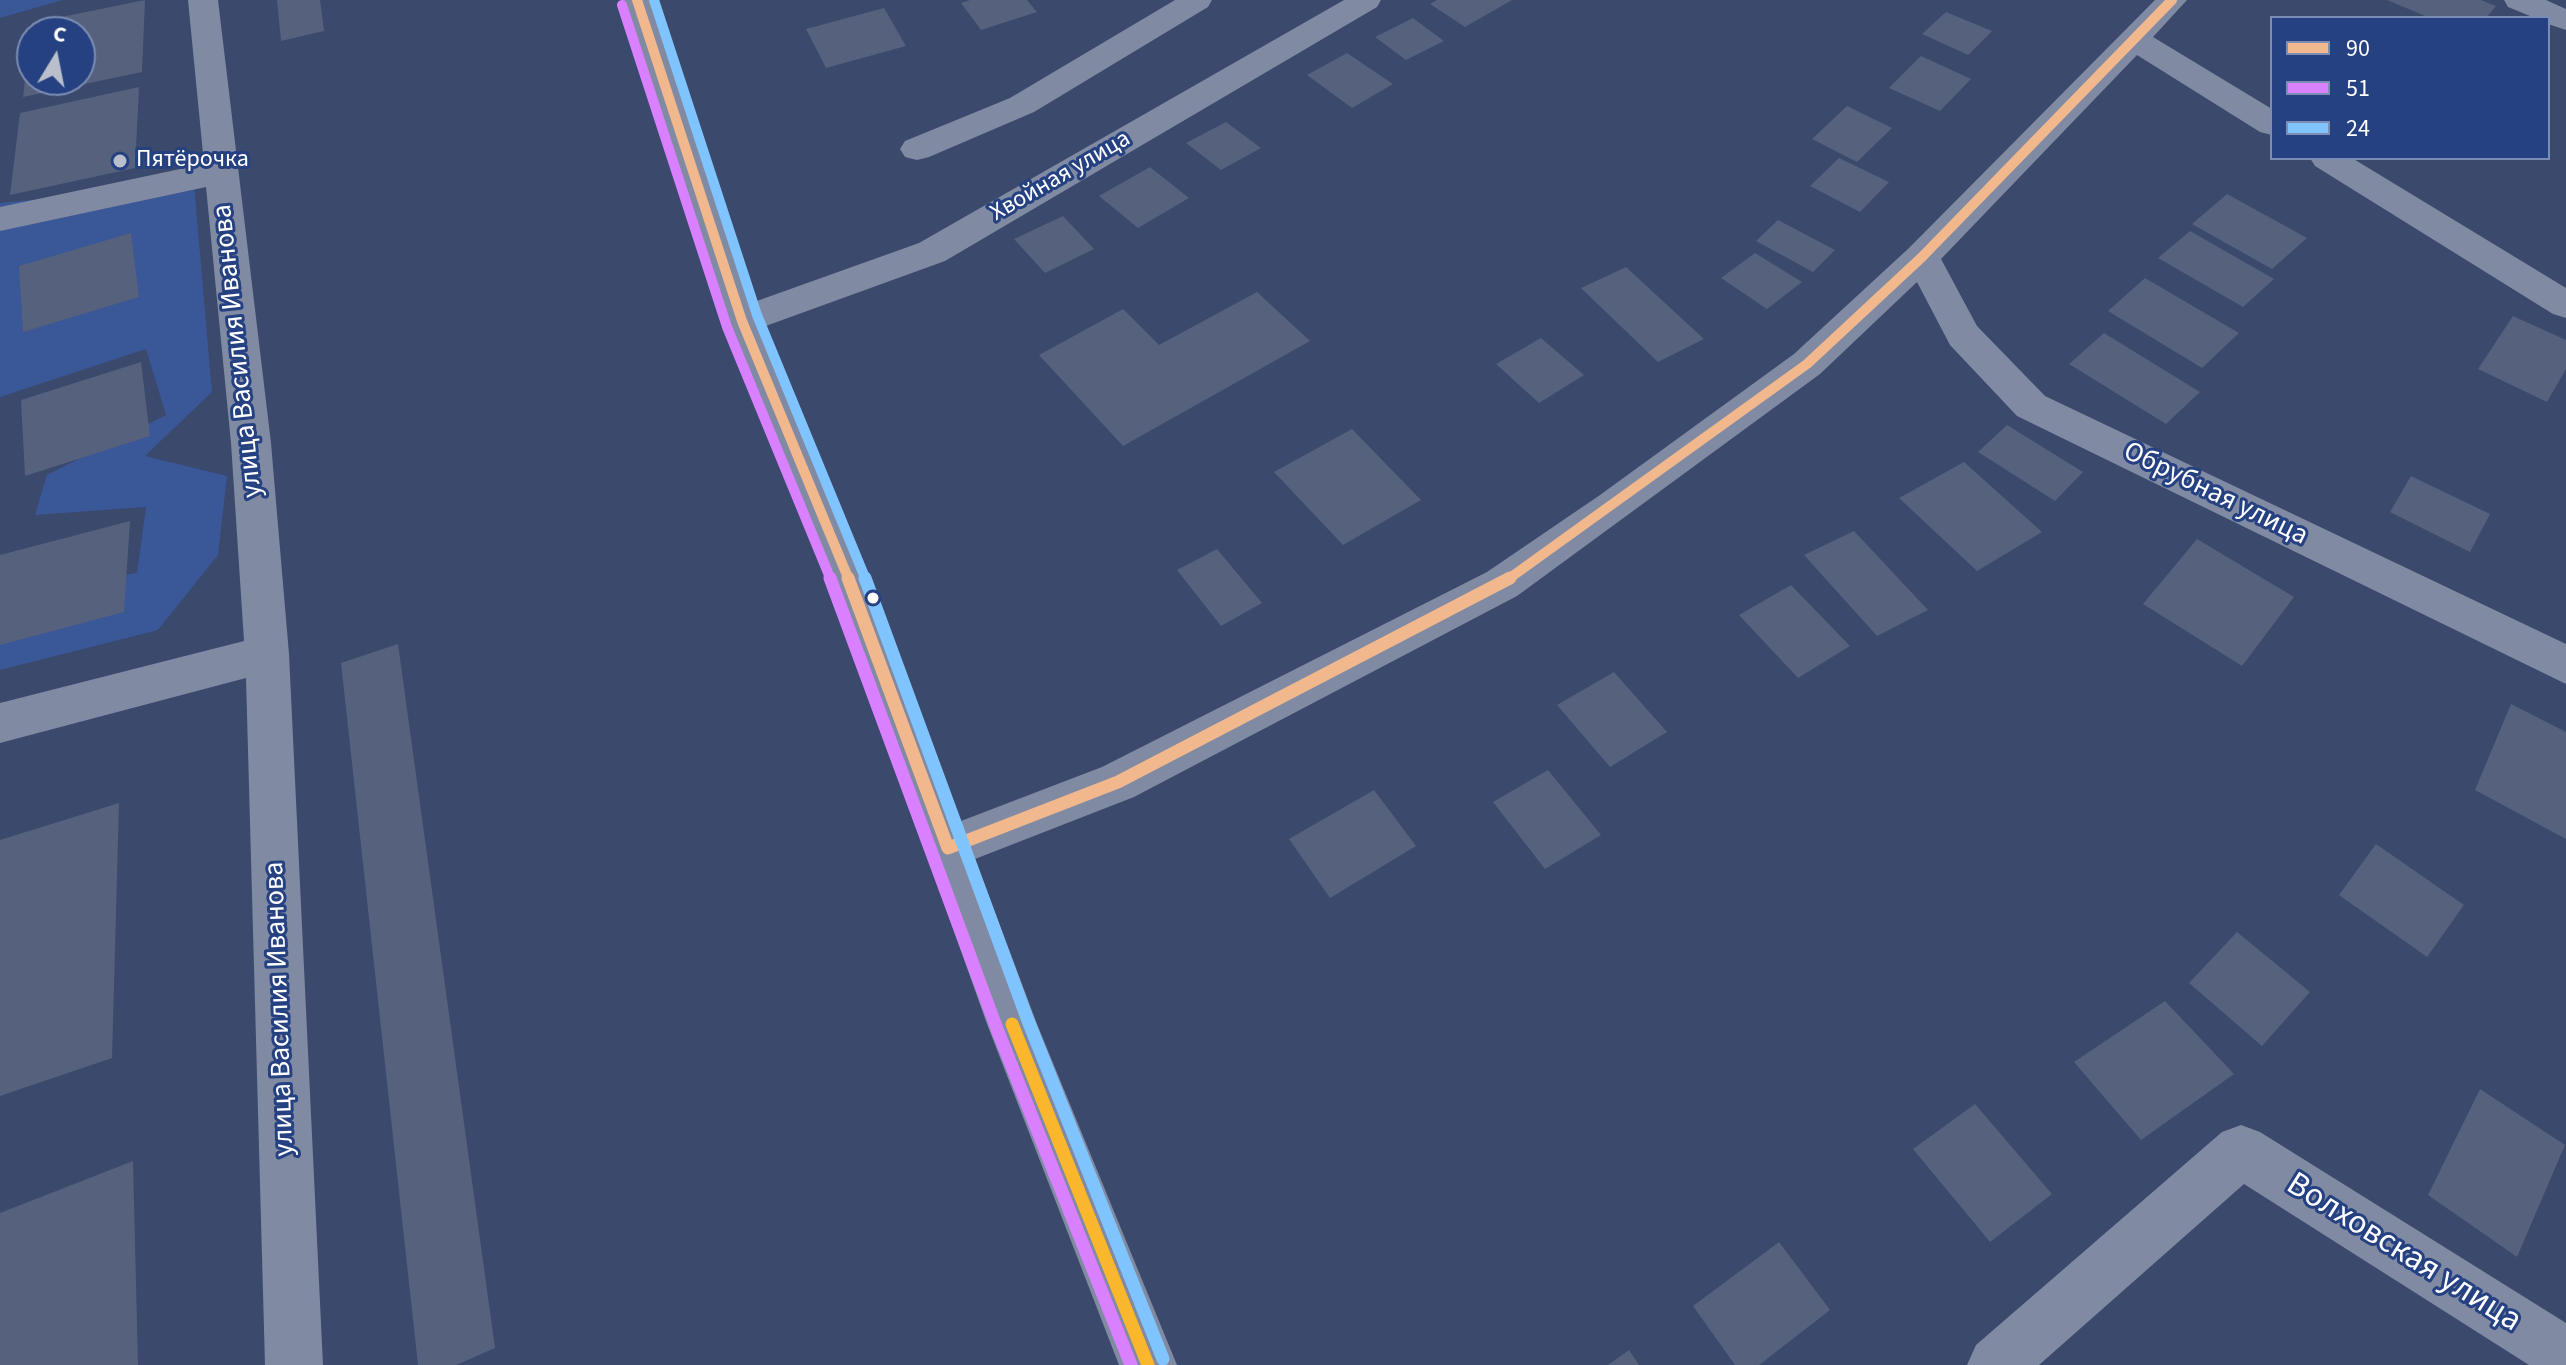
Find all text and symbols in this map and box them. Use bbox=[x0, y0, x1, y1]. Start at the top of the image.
north arrow bbox=[16, 16, 96, 96]
legend bbox=[2270, 16, 2550, 160]
text: С bbox=[51, 17, 69, 51]
text: 90 bbox=[2346, 31, 2370, 66]
text: 51 bbox=[2346, 71, 2370, 106]
text: 24 bbox=[2346, 111, 2370, 146]
street label: Хвойная улица bbox=[986, 125, 1136, 229]
place label: Пятёрочка bbox=[136, 147, 249, 175]
marker: Пятёрочка bbox=[111, 152, 129, 170]
street label: улица Василия Иванова bbox=[207, 203, 271, 499]
street label: Обрубная улица bbox=[2117, 436, 2313, 554]
unlabelled marker bbox=[865, 590, 881, 606]
street label: улица Василия Иванова bbox=[259, 861, 303, 1157]
street label: Волховская улица bbox=[2278, 1165, 2528, 1343]

